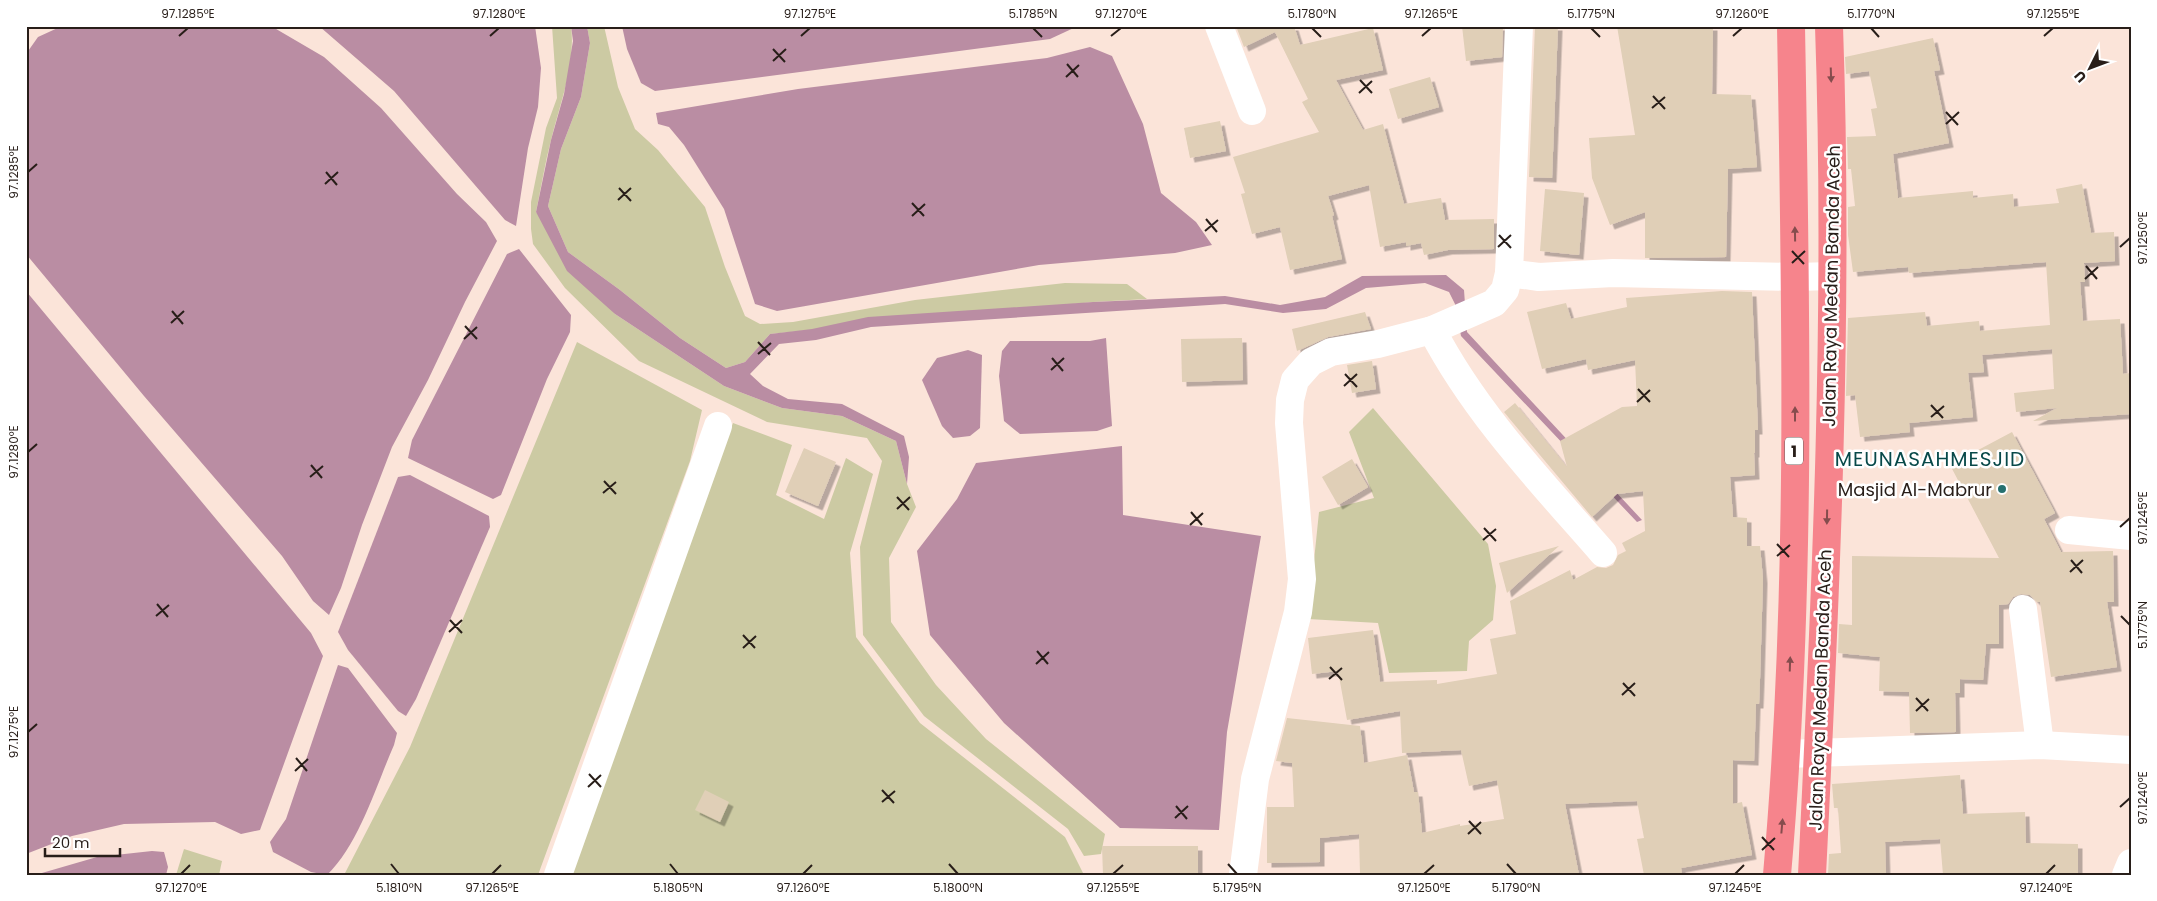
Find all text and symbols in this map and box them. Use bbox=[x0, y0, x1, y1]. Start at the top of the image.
text: 97.1285°E bbox=[161, 5, 215, 22]
text: 97.1280°E bbox=[472, 5, 526, 22]
text: 97.1275°E bbox=[784, 5, 836, 22]
text: 5.1785°N bbox=[1009, 5, 1057, 22]
text: 97.1270°E bbox=[1095, 5, 1147, 22]
text: 5.1780°N bbox=[1288, 5, 1336, 22]
text: 97.1265°E bbox=[1404, 5, 1458, 22]
text: 5.1775°N bbox=[1567, 5, 1615, 22]
text: 97.1260°E bbox=[1715, 5, 1769, 22]
text: 5.1770°N bbox=[1847, 5, 1895, 22]
text: 97.1255°E bbox=[2026, 5, 2080, 22]
north arrow bbox=[2064, 42, 2114, 92]
text: U bbox=[2070, 66, 2091, 87]
one-way arrow bbox=[1827, 67, 1835, 83]
text: 97.1285°E bbox=[5, 145, 22, 199]
street label: Jalan Raya Medan Banda Aceh bbox=[1816, 145, 1846, 427]
text: 97.1250°E bbox=[2134, 211, 2151, 265]
one-way arrow bbox=[1791, 226, 1799, 242]
one-way arrow bbox=[1791, 406, 1799, 422]
text: 97.1280°E bbox=[5, 425, 22, 479]
road number: 1 bbox=[1785, 438, 1803, 464]
district label: MEUNASAHMESJID bbox=[1835, 445, 2025, 473]
place label: Masjid Al-Mabrur bbox=[1838, 477, 1992, 502]
marker: Masjid Al-Mabrur bbox=[1996, 483, 2008, 495]
text: 97.1245°E bbox=[2134, 491, 2151, 545]
one-way arrow bbox=[1823, 510, 1831, 526]
street label: Jalan Raya Medan Banda Aceh bbox=[1803, 549, 1837, 831]
text: 5.1775°N bbox=[2134, 601, 2151, 649]
one-way arrow bbox=[1786, 656, 1794, 672]
text: 97.1275°E bbox=[5, 706, 22, 758]
text: 97.1240°E bbox=[2134, 771, 2151, 825]
one-way arrow bbox=[1778, 818, 1786, 834]
scale bar bbox=[45, 826, 120, 858]
text: 20 m bbox=[52, 832, 90, 853]
text: 97.1270°E bbox=[155, 879, 207, 896]
text: 5.1810°N bbox=[376, 879, 422, 896]
text: 97.1265°E bbox=[465, 879, 519, 896]
text: 5.1805°N bbox=[653, 879, 703, 896]
text: 97.1260°E bbox=[776, 879, 830, 896]
text: 5.1800°N bbox=[933, 879, 983, 896]
text: 97.1255°E bbox=[1086, 879, 1140, 896]
text: 5.1795°N bbox=[1213, 879, 1261, 896]
text: 97.1250°E bbox=[1397, 879, 1451, 896]
text: 5.1790°N bbox=[1492, 879, 1540, 896]
text: 97.1245°E bbox=[1708, 879, 1762, 896]
text: 97.1240°E bbox=[2019, 879, 2073, 896]

